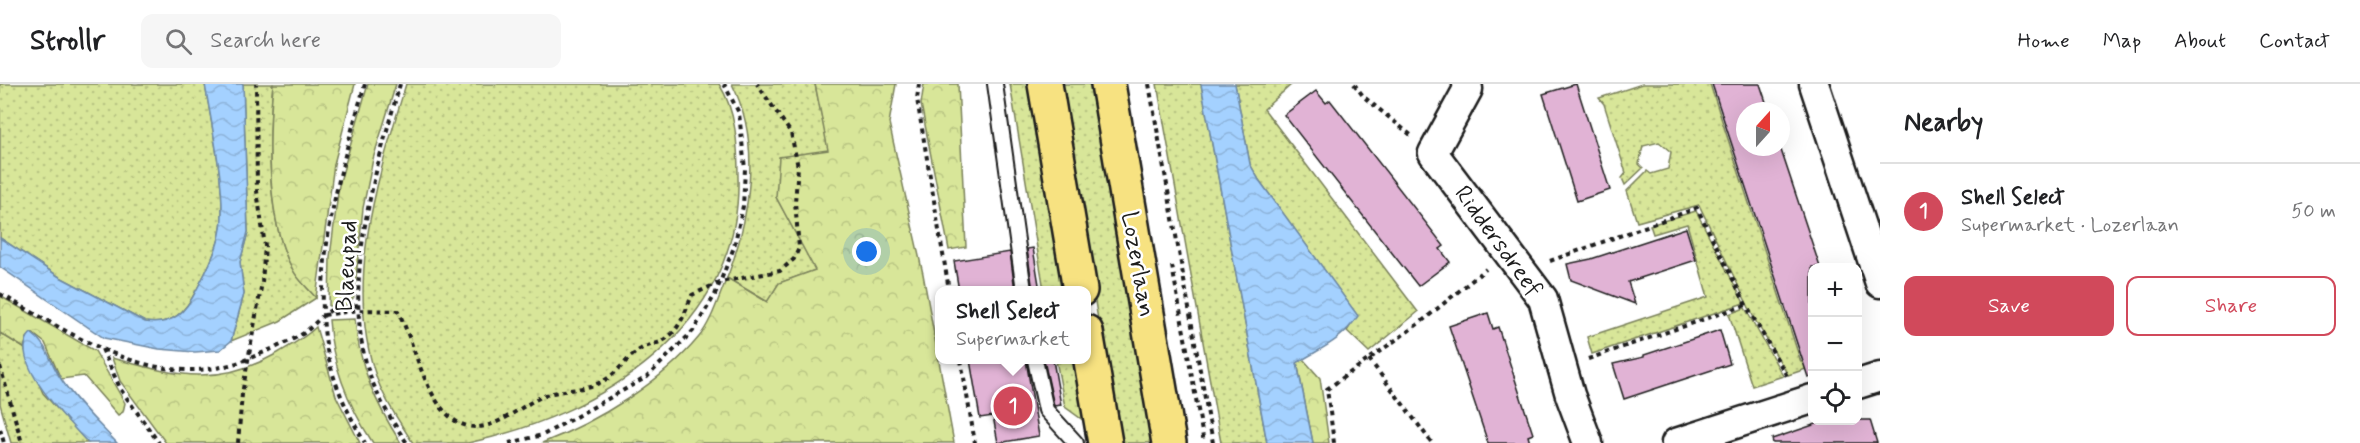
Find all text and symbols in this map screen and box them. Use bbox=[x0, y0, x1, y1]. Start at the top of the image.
search box bbox=[141, 14, 561, 68]
text: Strollr bbox=[30, 23, 105, 60]
icon: search bbox=[162, 25, 195, 58]
text: Search here bbox=[210, 27, 321, 55]
text: Home bbox=[2018, 27, 2070, 55]
text: Map bbox=[2103, 27, 2141, 55]
text: About bbox=[2174, 27, 2226, 55]
text: Contact bbox=[2259, 27, 2330, 55]
north arrow bbox=[1736, 102, 1790, 156]
text: Nearby bbox=[1904, 106, 1983, 140]
street label: Riddersdreef bbox=[1447, 180, 1549, 304]
text: Shell Select bbox=[1961, 184, 2065, 212]
text: 1 bbox=[1919, 198, 1928, 225]
text: 50 m bbox=[2291, 198, 2336, 225]
street label: Lozerlaan bbox=[1113, 209, 1162, 319]
text: Supermarket · Lozerlaan bbox=[1961, 212, 2179, 239]
street label: Blaeupad bbox=[330, 220, 365, 313]
your location bbox=[852, 237, 881, 266]
map controls bbox=[1808, 263, 1862, 425]
button: + bbox=[1808, 263, 1862, 317]
button: Save bbox=[1904, 276, 2114, 336]
button: Share bbox=[2126, 276, 2336, 336]
popup bbox=[935, 286, 1091, 364]
text: Shell Select bbox=[956, 298, 1060, 326]
button: − bbox=[1808, 317, 1862, 371]
text: Supermarket bbox=[956, 326, 1070, 353]
button: locate bbox=[1808, 371, 1862, 425]
pin: 1 bbox=[994, 384, 1032, 428]

